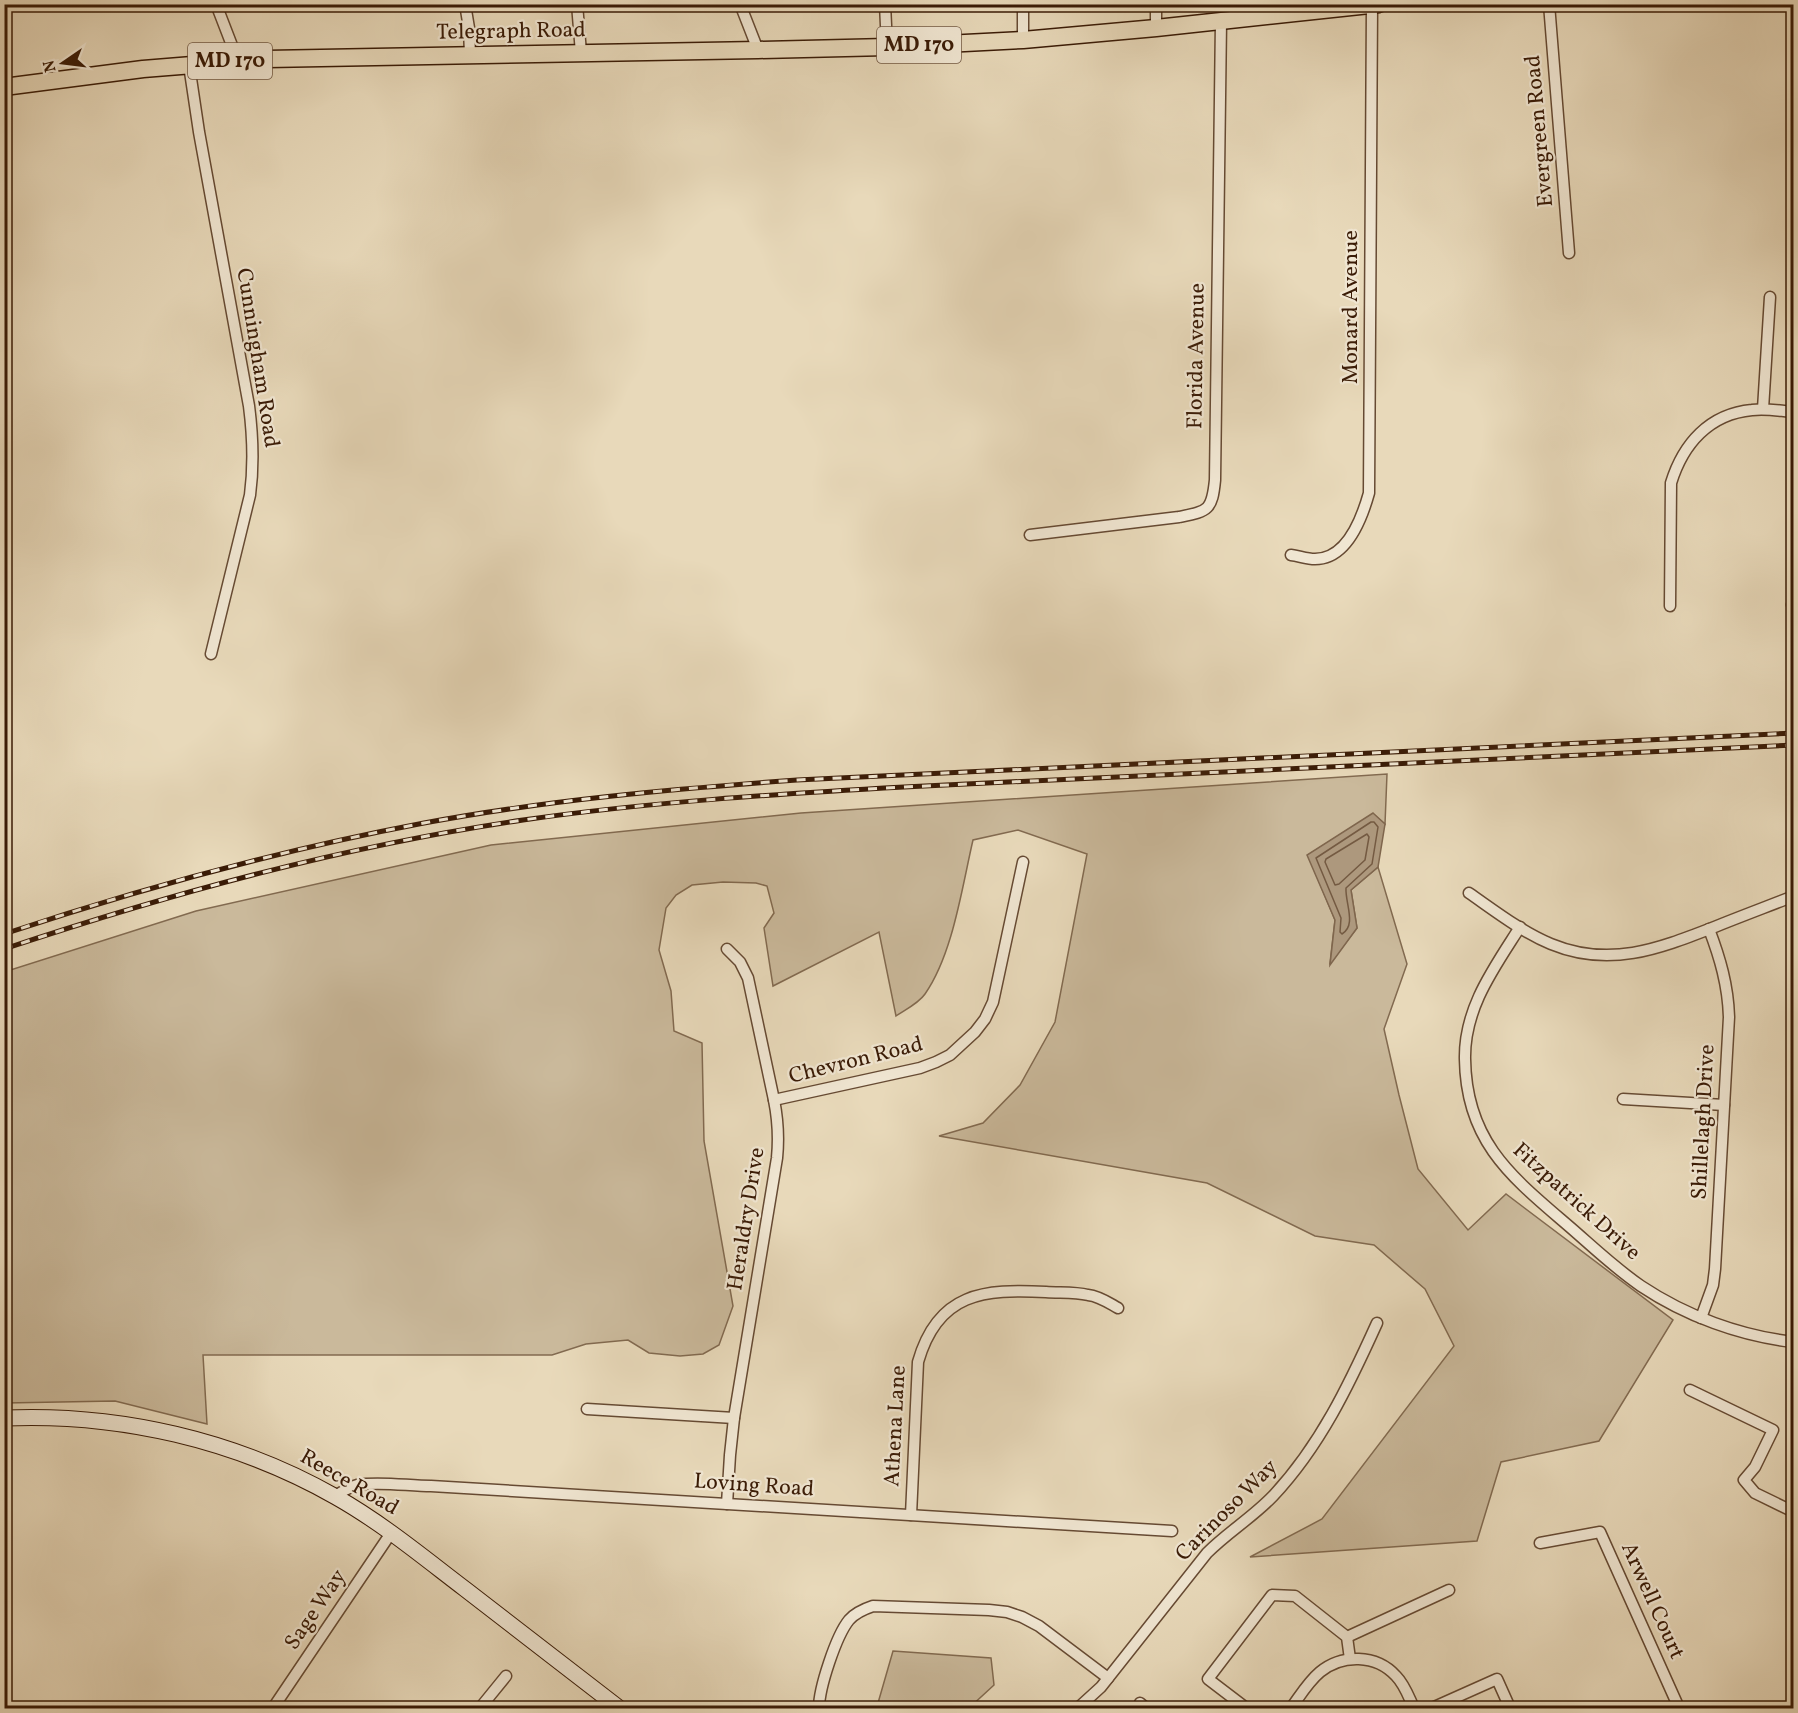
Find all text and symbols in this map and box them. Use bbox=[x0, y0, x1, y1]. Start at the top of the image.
street label: Telegraph Road bbox=[436, 15, 586, 49]
road number: MD 170 bbox=[877, 27, 961, 63]
north arrow bbox=[33, 33, 93, 93]
road number: MD 170 bbox=[188, 43, 272, 79]
street label: Evergreen Road bbox=[1518, 54, 1562, 208]
text: N bbox=[38, 57, 62, 74]
street label: Monard Avenue bbox=[1336, 230, 1367, 384]
street label: Cunningham Road bbox=[227, 266, 287, 450]
street label: Florida Avenue bbox=[1180, 283, 1214, 429]
street label: Chevron Road bbox=[786, 1029, 926, 1093]
street label: Shillelagh Drive bbox=[1684, 1044, 1724, 1200]
street label: Fitzpatrick Drive bbox=[1505, 1136, 1647, 1268]
street label: Heraldry Drive bbox=[720, 1145, 774, 1293]
street label: Athena Lane bbox=[877, 1364, 915, 1488]
street label: Reece Road bbox=[294, 1442, 404, 1524]
street label: Carinoso Way bbox=[1169, 1453, 1285, 1569]
street label: Loving Road bbox=[693, 1466, 815, 1506]
street label: Arwell Court bbox=[1612, 1538, 1692, 1665]
street label: Sage Way bbox=[278, 1563, 354, 1656]

